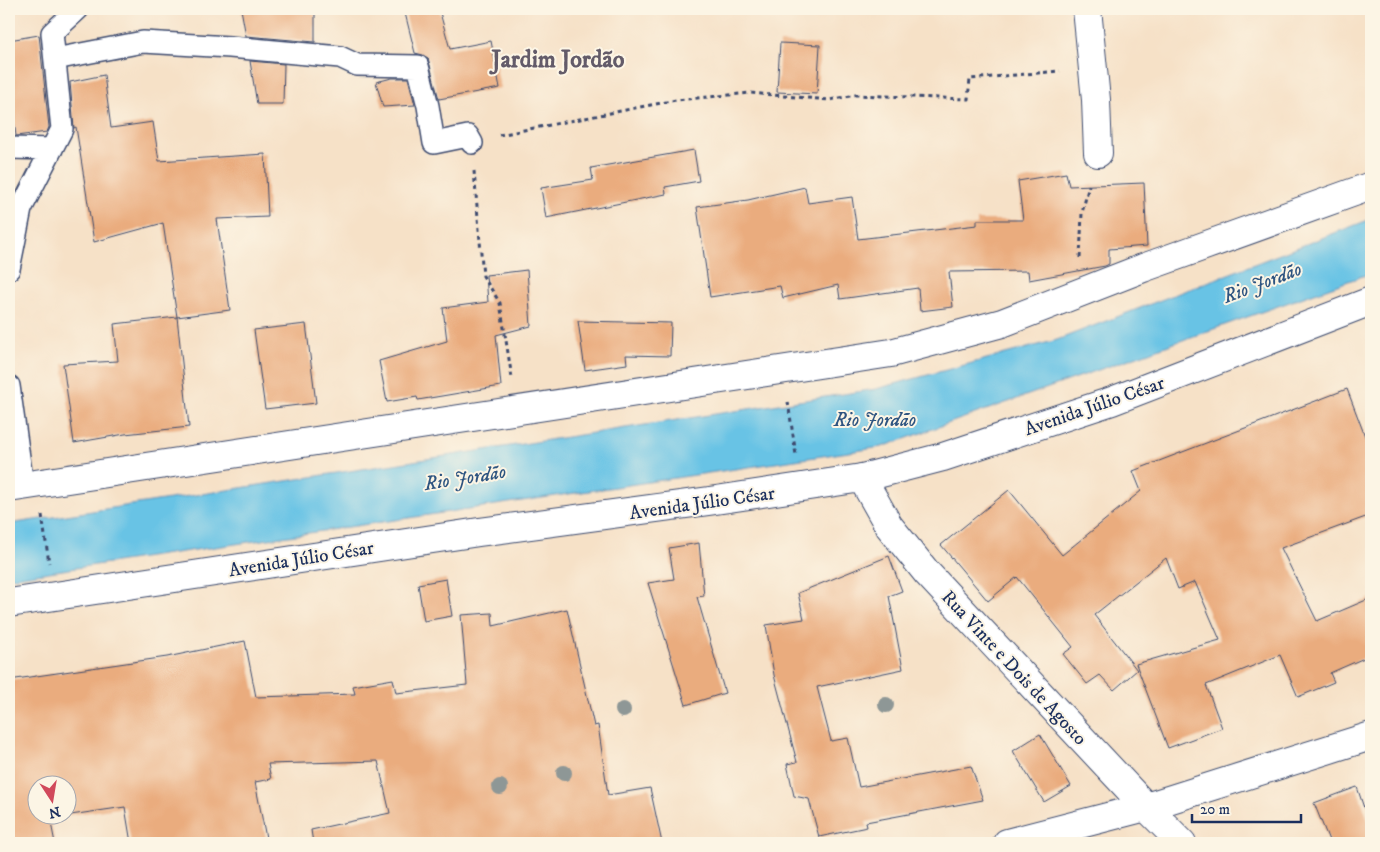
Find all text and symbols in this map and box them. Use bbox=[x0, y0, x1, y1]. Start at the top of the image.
district label: Jardim Jordão bbox=[489, 45, 625, 75]
water label: Rio Jordão bbox=[1219, 257, 1306, 310]
street label: Avenida Júlio César bbox=[1021, 372, 1168, 441]
water label: Rio Jordão bbox=[833, 408, 916, 433]
water label: Rio Jordão bbox=[422, 460, 508, 497]
street label: Avenida Júlio César bbox=[628, 482, 776, 525]
street label: Avenida Júlio César bbox=[227, 537, 375, 582]
street label: Rua Vinte e Dois de Agosto bbox=[936, 586, 1092, 750]
north arrow bbox=[28, 774, 78, 824]
scale bar bbox=[1192, 792, 1301, 824]
text: 20 m bbox=[1200, 800, 1230, 819]
text: N bbox=[47, 802, 62, 822]

